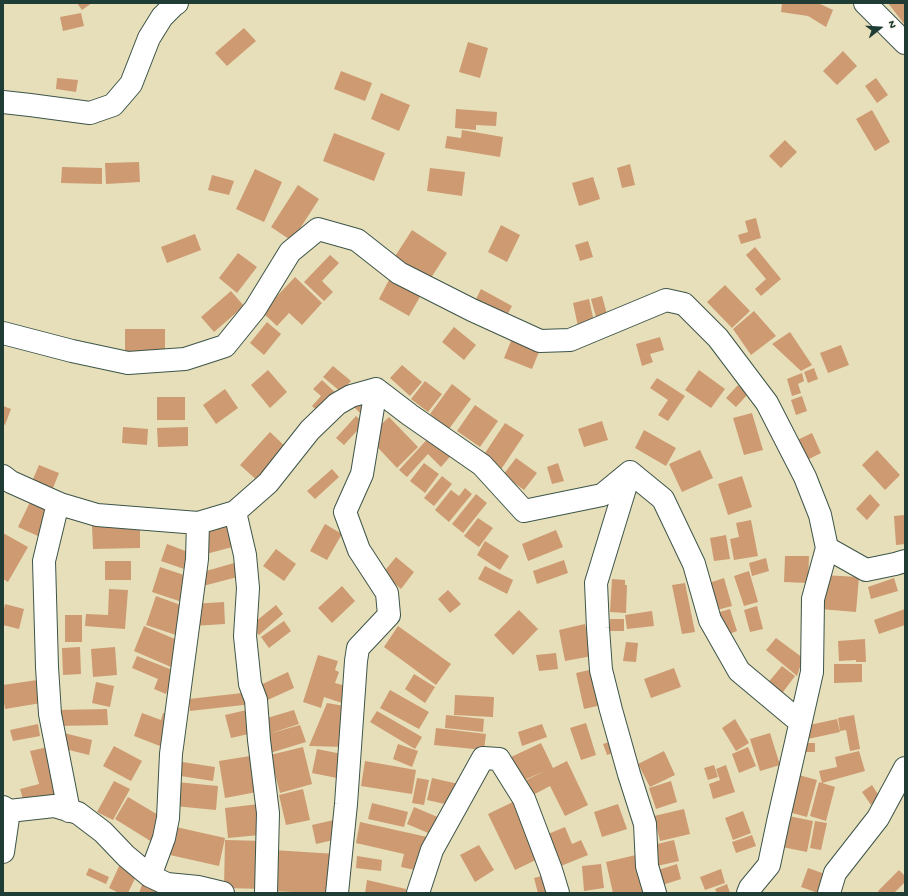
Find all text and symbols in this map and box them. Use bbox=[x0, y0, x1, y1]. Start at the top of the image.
north arrow bbox=[860, 8, 900, 48]
text: N bbox=[885, 19, 898, 30]

